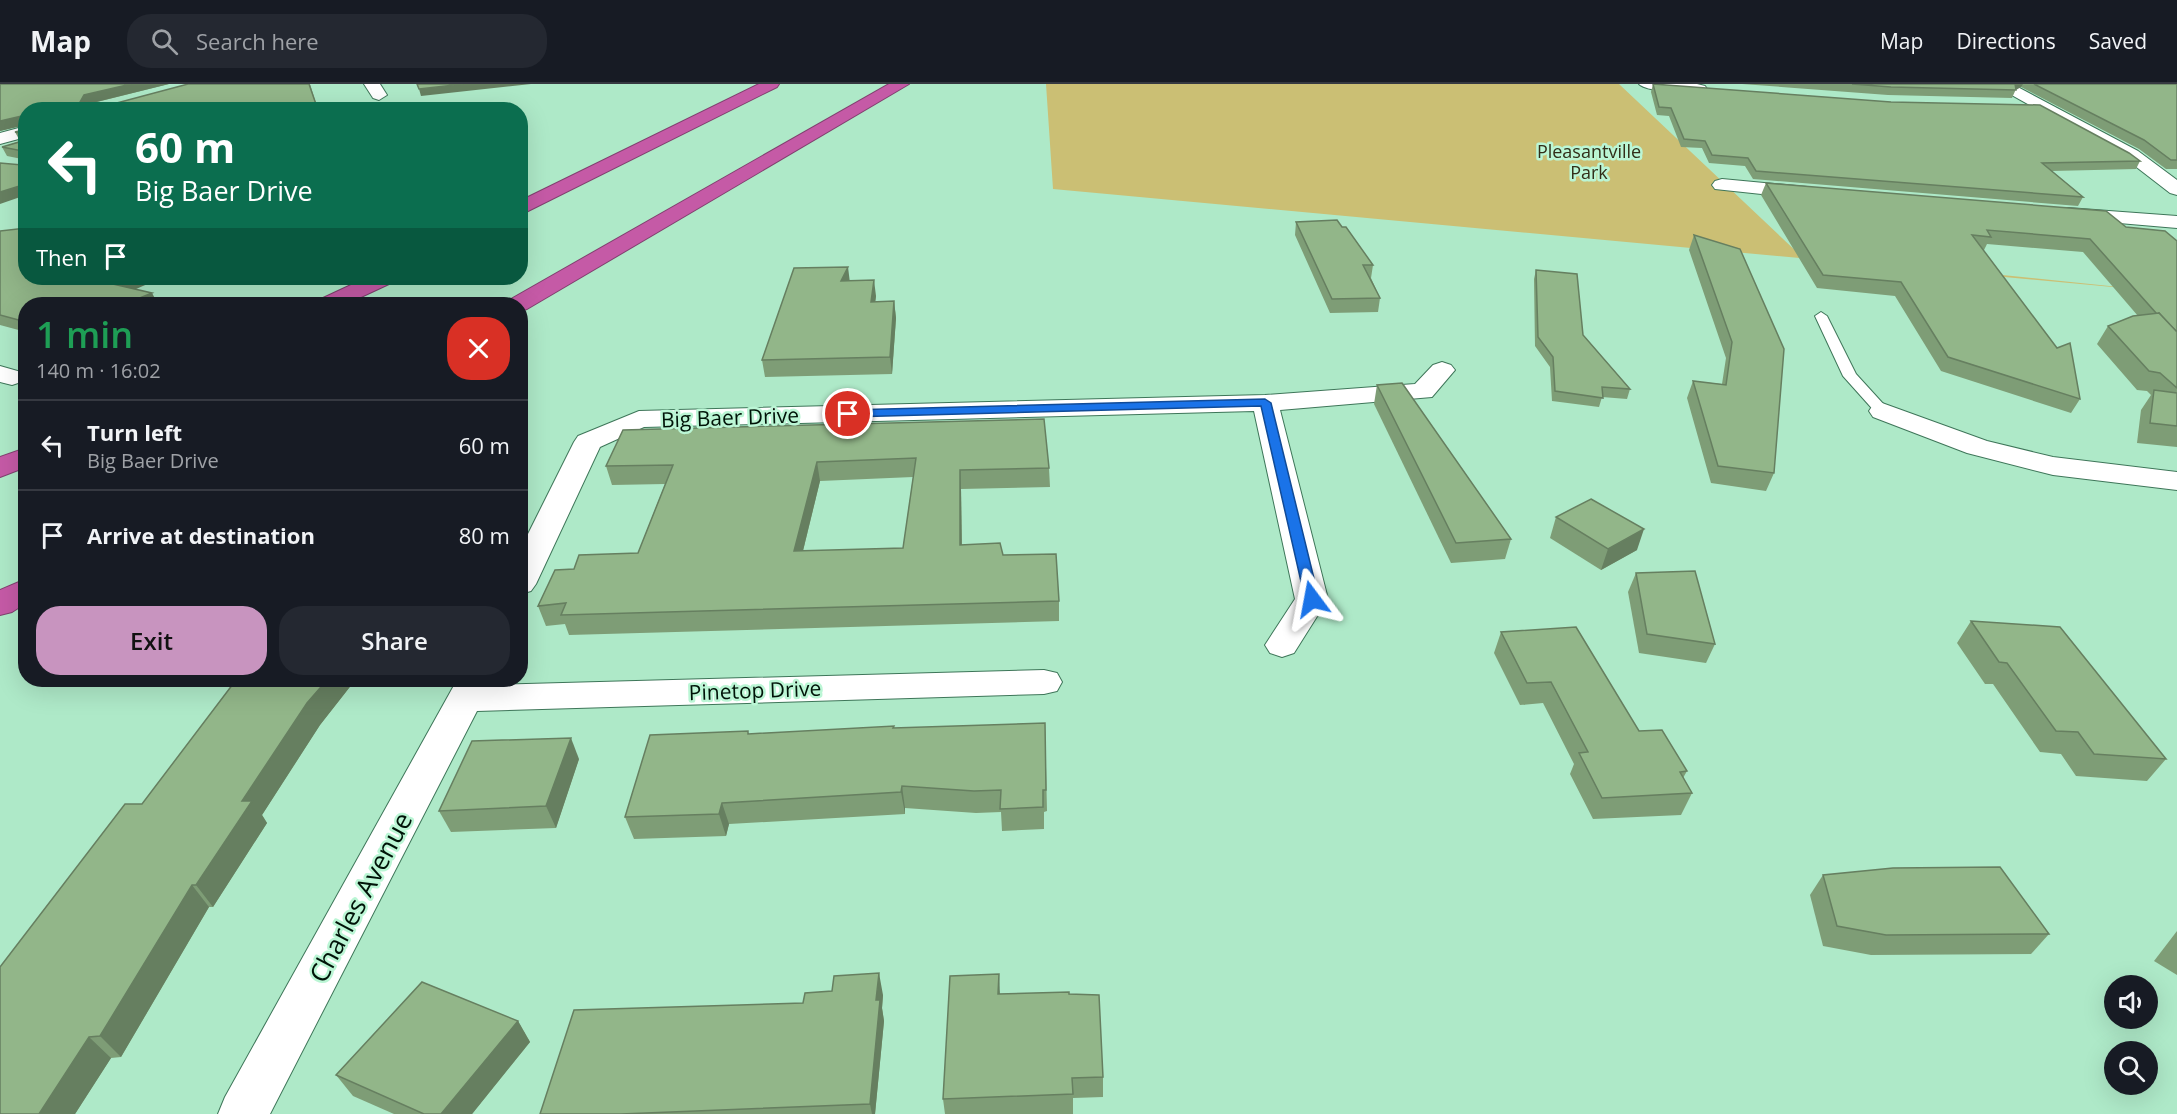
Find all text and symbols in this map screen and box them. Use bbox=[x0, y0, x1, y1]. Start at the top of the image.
search box bbox=[127, 14, 547, 68]
text: Map bbox=[30, 22, 91, 60]
icon: search bbox=[148, 25, 181, 58]
text: Search here bbox=[196, 26, 319, 56]
text: Map bbox=[1880, 27, 1923, 55]
text: Directions bbox=[1956, 27, 2056, 55]
text: Saved bbox=[2089, 27, 2147, 55]
text: 60 m bbox=[135, 118, 235, 175]
icon: left bbox=[36, 126, 114, 204]
park label: Pleasantville Park bbox=[1537, 139, 1641, 184]
text: Big Baer Drive bbox=[135, 172, 313, 209]
icon: arrive bbox=[99, 240, 132, 273]
text: Then bbox=[36, 242, 87, 272]
text: 1 min bbox=[36, 310, 133, 359]
button: close bbox=[447, 317, 510, 380]
text: 140 m · 16:02 bbox=[36, 357, 161, 384]
pin bbox=[822, 388, 873, 439]
icon: arrive bbox=[831, 397, 864, 430]
street label: Big Baer Drive bbox=[660, 401, 800, 433]
text: Turn left bbox=[87, 417, 182, 447]
icon: left bbox=[36, 429, 69, 462]
text: 60 m bbox=[459, 430, 510, 460]
text: Big Baer Drive bbox=[87, 447, 219, 474]
icon: arrive bbox=[36, 519, 69, 552]
text: Arrive at destination bbox=[87, 520, 315, 550]
text: 80 m bbox=[459, 520, 510, 550]
position arrow bbox=[1280, 567, 1344, 631]
button: Exit bbox=[36, 606, 267, 675]
button: Share bbox=[279, 606, 510, 675]
street label: Pinetop Drive bbox=[688, 674, 822, 706]
street label: Charles Avenue bbox=[300, 805, 420, 989]
map controls bbox=[2104, 975, 2158, 1095]
button: sound bbox=[2104, 975, 2158, 1029]
button: search bbox=[2104, 1041, 2158, 1095]

